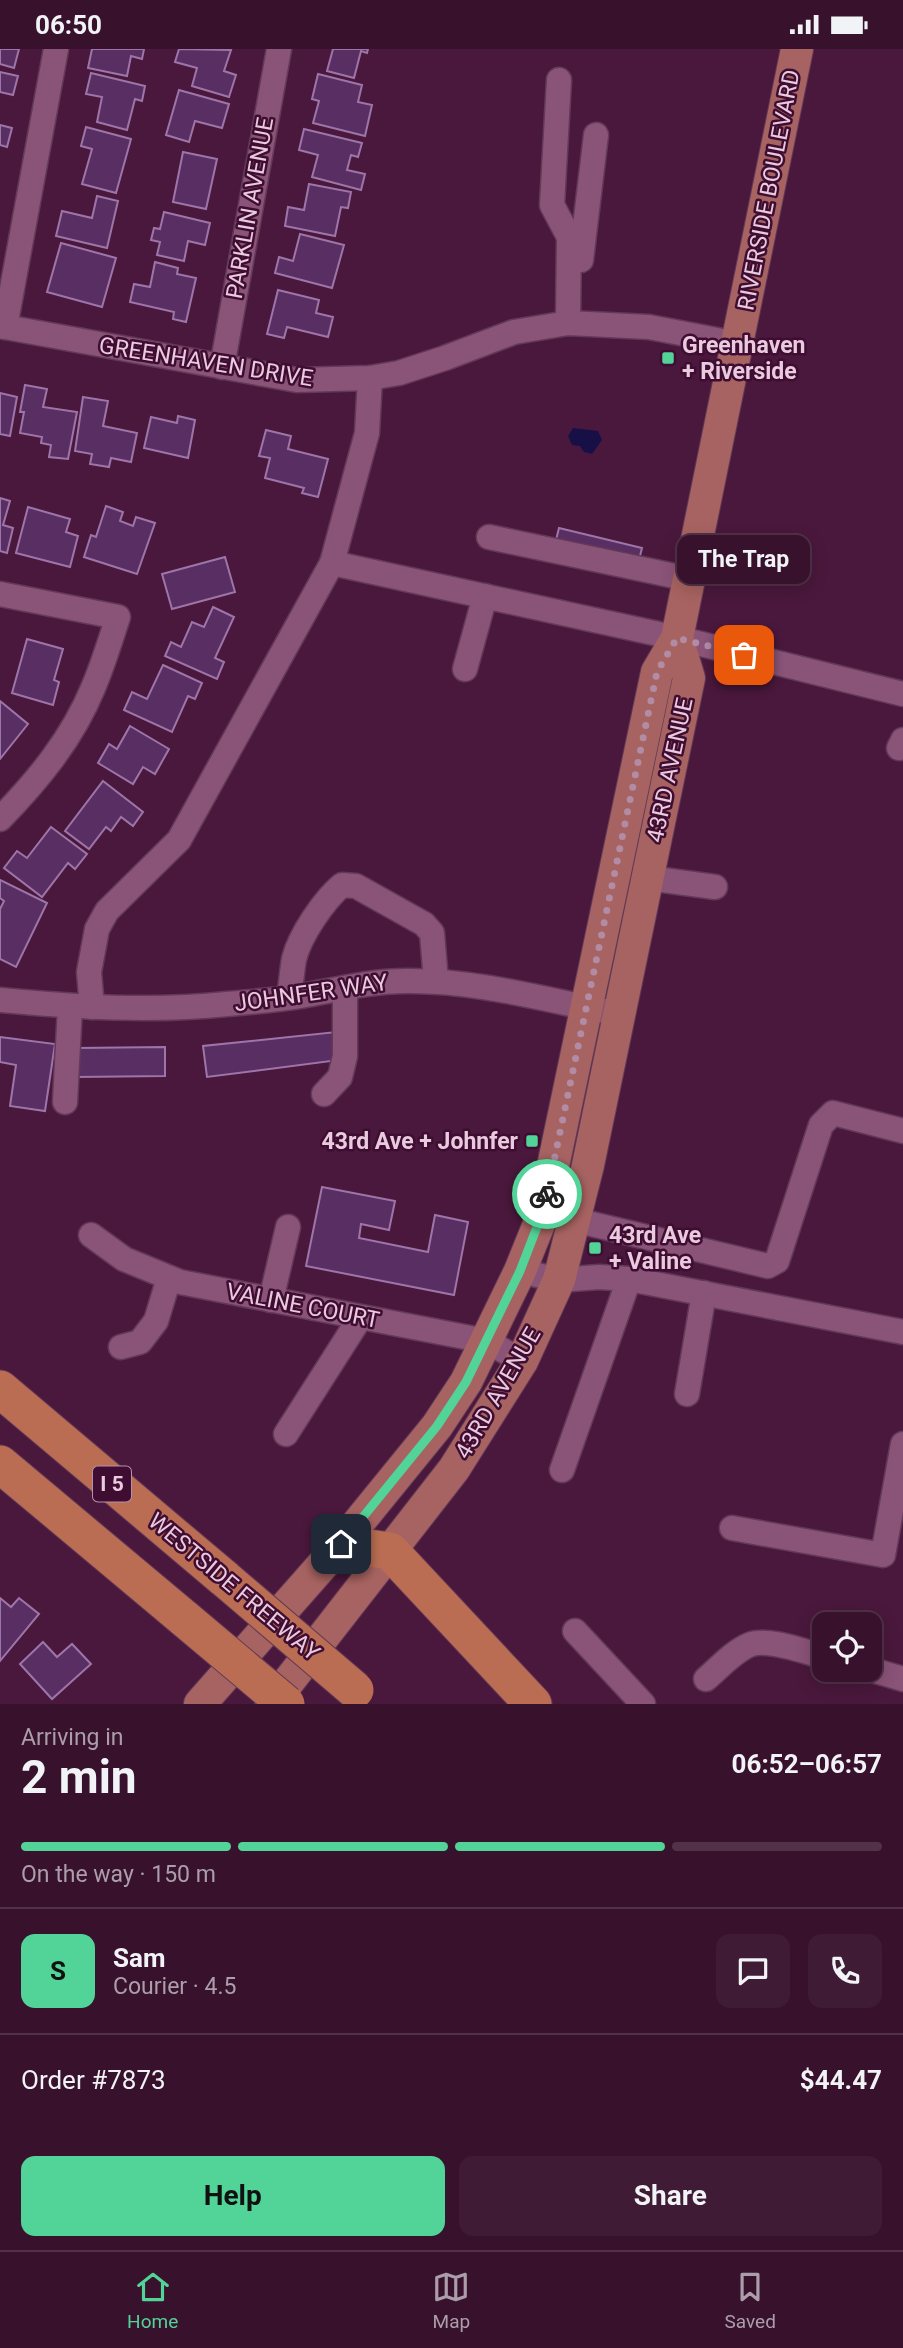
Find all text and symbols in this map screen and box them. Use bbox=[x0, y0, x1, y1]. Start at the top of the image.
text: 06:50 bbox=[35, 10, 102, 40]
street label: RIVERSIDE BOULEVARD bbox=[732, 67, 806, 313]
street label: PARKLIN AVENUE bbox=[221, 115, 279, 301]
street label: GREENHAVEN DRIVE bbox=[97, 332, 315, 392]
place label: Greenhaven + Riverside bbox=[682, 332, 805, 385]
marker: Greenhaven + Riverside bbox=[660, 350, 676, 366]
callout: The Trap bbox=[678, 536, 810, 585]
text: The Trap bbox=[698, 546, 789, 573]
pin bbox=[714, 625, 774, 685]
icon: bag bbox=[725, 636, 763, 674]
street label: 43RD AVENUE bbox=[642, 695, 698, 845]
street label: JOHNFER WAY bbox=[233, 969, 390, 1017]
place label: 43rd Ave + Johnfer bbox=[322, 1128, 519, 1155]
marker: 43rd Ave + Johnfer bbox=[524, 1133, 540, 1149]
courier bbox=[512, 1159, 582, 1229]
icon: bike bbox=[528, 1175, 566, 1213]
place label: 43rd Ave + Valine bbox=[609, 1222, 701, 1275]
marker: 43rd Ave + Valine bbox=[587, 1240, 603, 1256]
street label: VALINE COURT bbox=[224, 1278, 382, 1334]
street label: 43RD AVENUE bbox=[450, 1323, 546, 1463]
road number: I 5 bbox=[93, 1467, 131, 1501]
street label: WESTSIDE FREEWAY bbox=[143, 1507, 325, 1667]
pin bbox=[311, 1514, 371, 1574]
icon: home bbox=[322, 1525, 360, 1563]
map controls bbox=[812, 1612, 882, 1682]
button: locate bbox=[812, 1612, 882, 1682]
text: Arriving in bbox=[21, 1724, 124, 1751]
text: 06:52–06:57 bbox=[732, 1749, 882, 1779]
text: 2 min bbox=[21, 1750, 137, 1804]
text: On the way · 150 m bbox=[21, 1861, 216, 1888]
button: chat bbox=[716, 1934, 790, 2008]
button: phone bbox=[808, 1934, 882, 2008]
text: Sam bbox=[113, 1943, 165, 1973]
text: S bbox=[50, 1956, 66, 1986]
text: Courier · 4.5 bbox=[113, 1973, 236, 2000]
text: Order #7873 bbox=[21, 2065, 166, 2095]
text: $44.47 bbox=[800, 2065, 882, 2095]
button: Help bbox=[21, 2156, 445, 2236]
button: Share bbox=[459, 2156, 882, 2236]
tab: Home bbox=[127, 2268, 178, 2333]
tab: Map bbox=[432, 2268, 470, 2333]
tab: Saved bbox=[725, 2268, 776, 2333]

